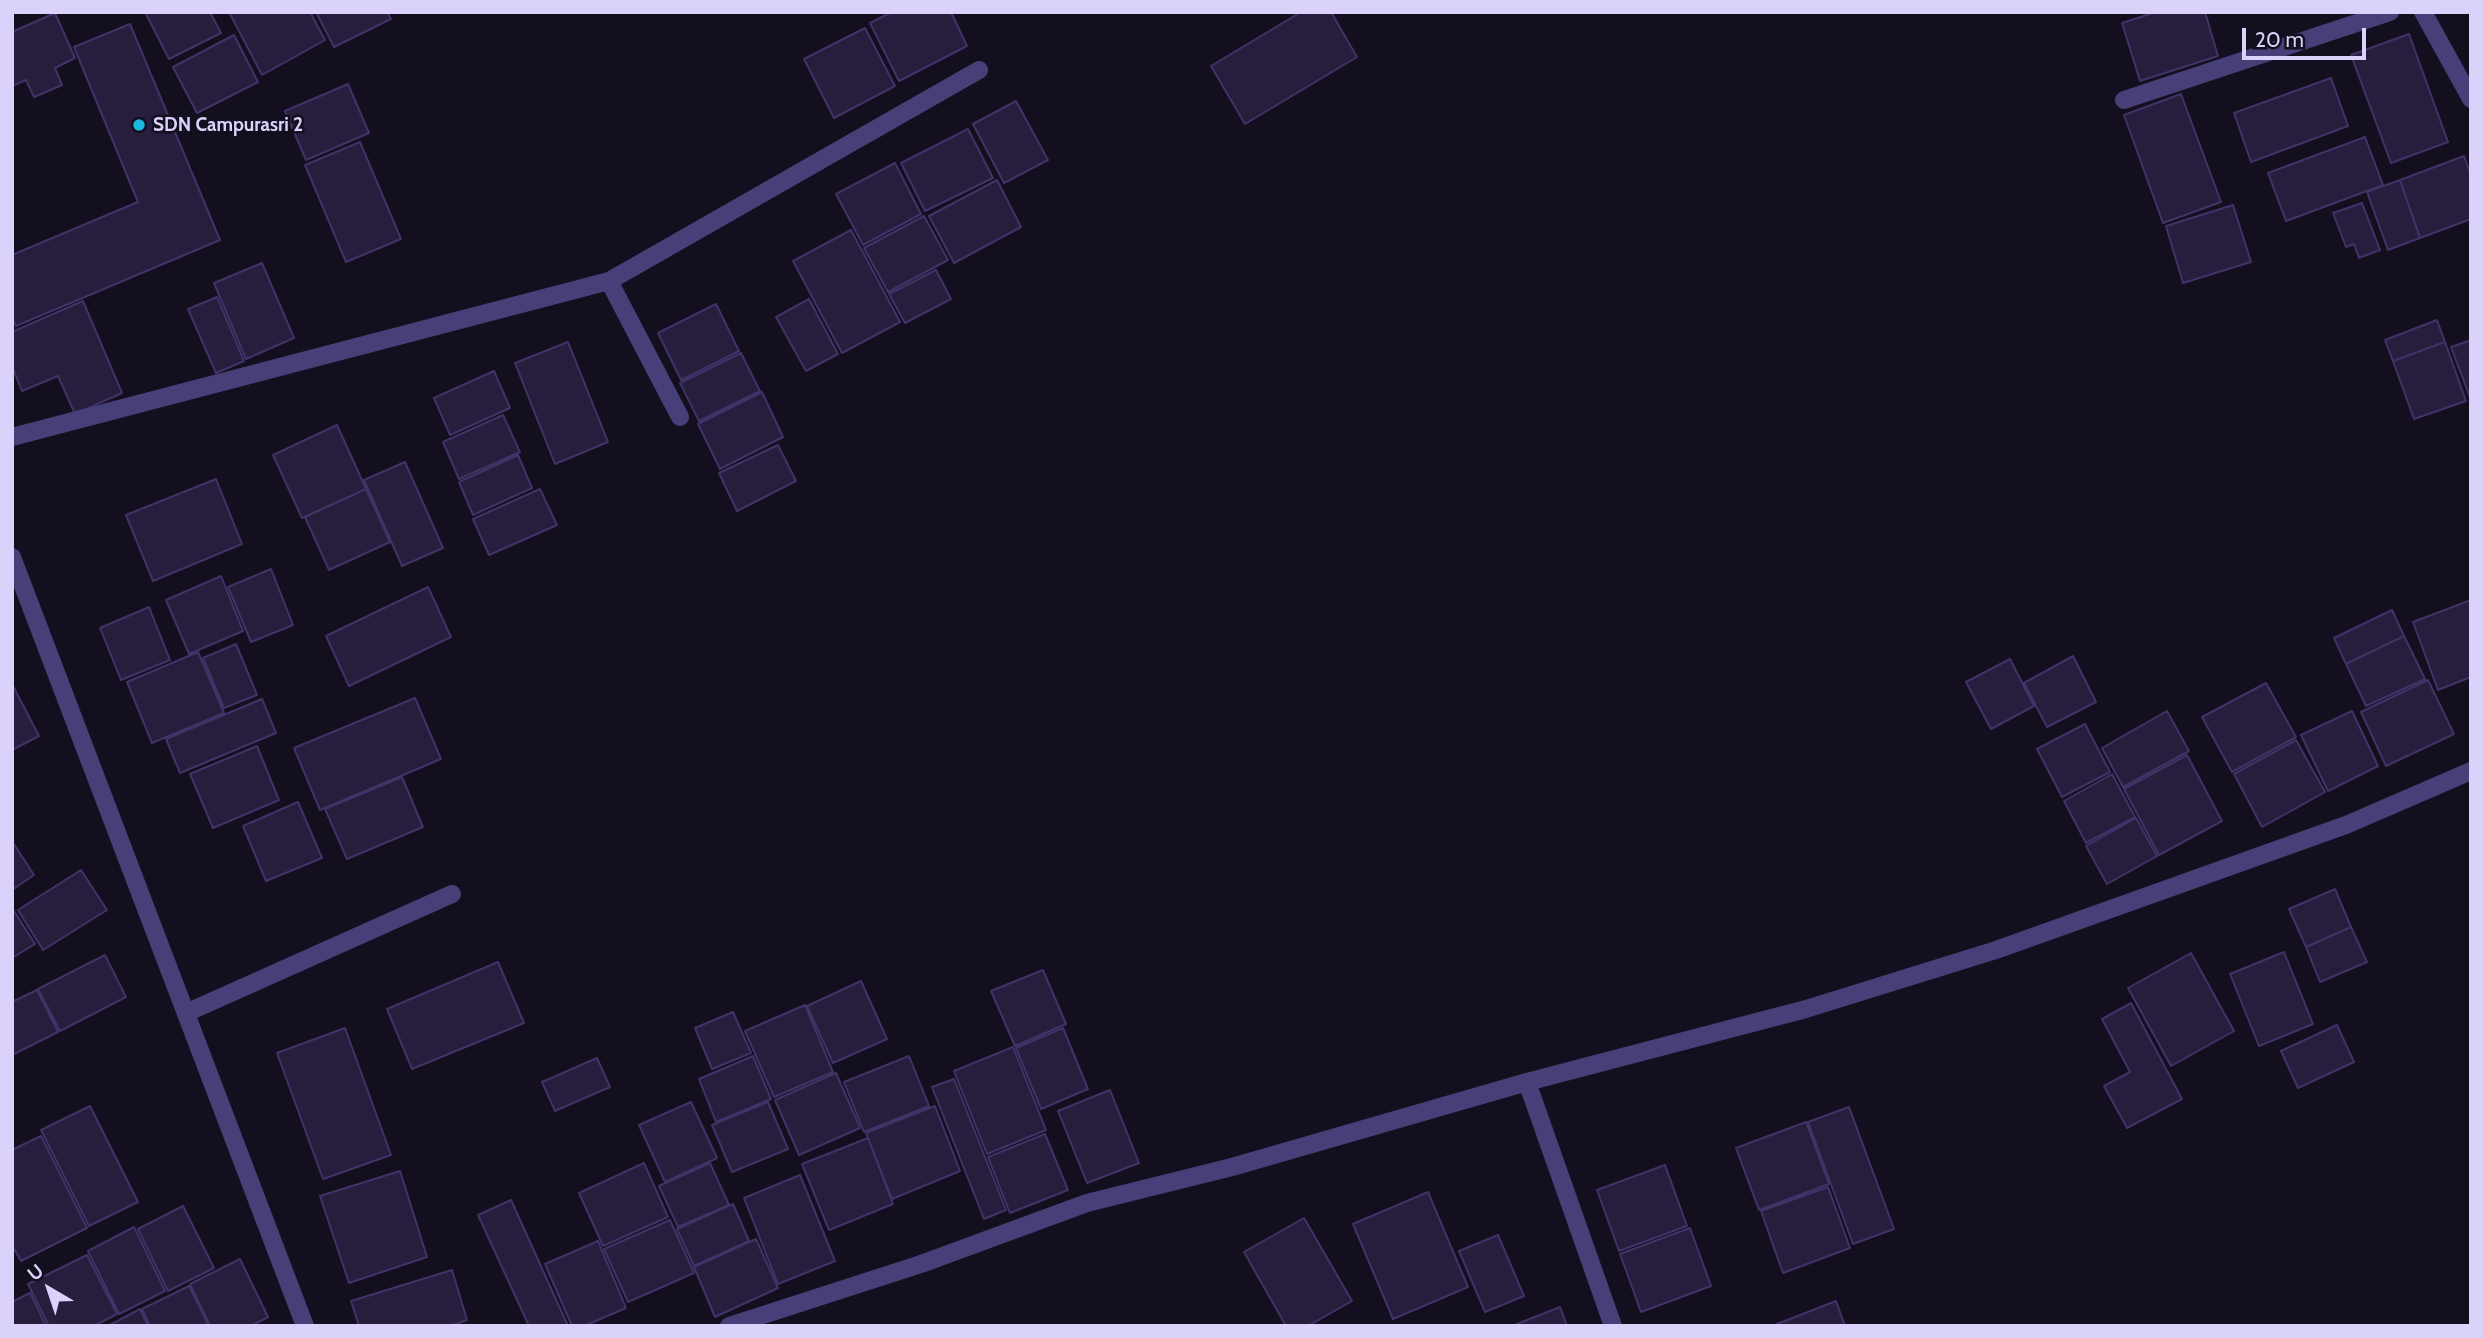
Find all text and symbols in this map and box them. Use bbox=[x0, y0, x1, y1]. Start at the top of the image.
scale bar bbox=[2245, 14, 2369, 58]
text: 20 m bbox=[2255, 27, 2304, 52]
place label: SDN Campurasri 2 bbox=[153, 114, 303, 136]
marker: SDN Campurasri 2 bbox=[131, 117, 147, 133]
north arrow bbox=[14, 1254, 84, 1324]
text: U bbox=[23, 1259, 48, 1286]

